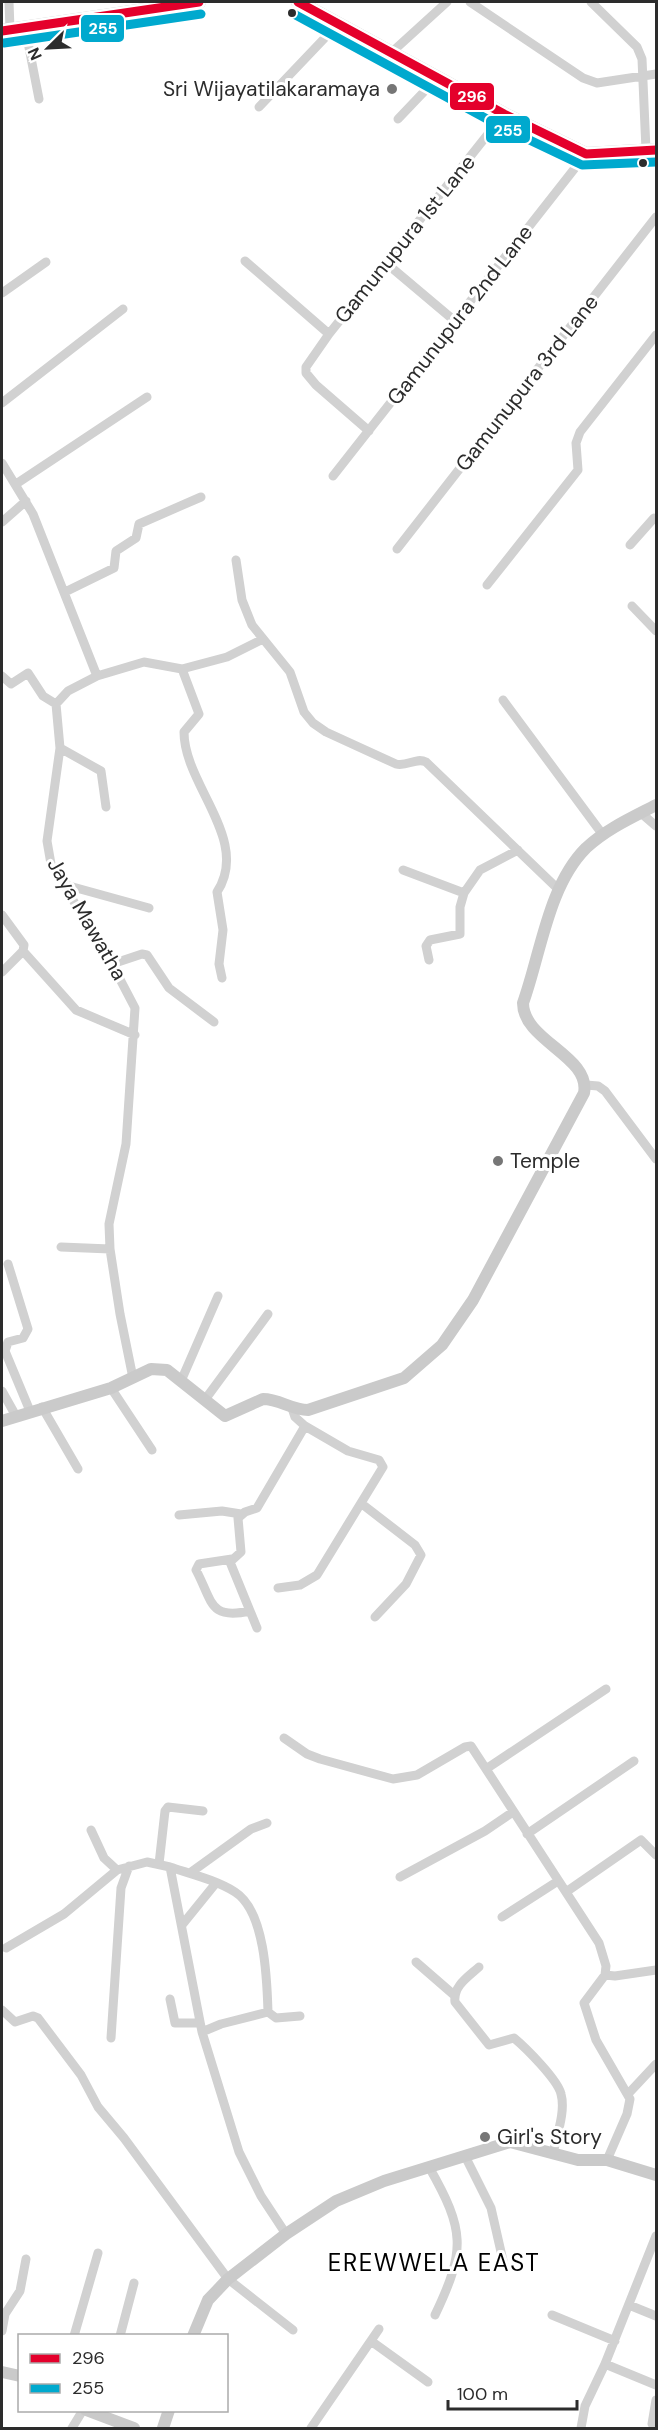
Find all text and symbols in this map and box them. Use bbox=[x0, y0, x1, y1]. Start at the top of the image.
unlabelled marker bbox=[286, 7, 298, 19]
line badge: 255 bbox=[80, 14, 125, 43]
north arrow bbox=[18, 18, 78, 78]
text: 255 bbox=[88, 18, 118, 39]
text: N bbox=[23, 44, 47, 63]
place label: Sri Wijayatilakaramaya bbox=[163, 75, 380, 103]
marker: Sri Wijayatilakaramaya bbox=[385, 82, 399, 96]
line badge: 296 bbox=[449, 82, 495, 111]
text: 296 bbox=[457, 86, 487, 107]
line badge: 255 bbox=[485, 115, 531, 144]
text: 255 bbox=[493, 120, 523, 141]
street label: Gamunupura 1st Lane bbox=[328, 149, 482, 329]
unlabelled marker bbox=[637, 157, 649, 169]
street label: Gamunupura 2nd Lane bbox=[381, 219, 539, 411]
street label: Gamunupura 3rd Lane bbox=[449, 289, 605, 477]
street label: Jaya Mawatha bbox=[41, 853, 133, 985]
place label: Temple bbox=[510, 1147, 580, 1175]
marker: Temple bbox=[491, 1154, 505, 1168]
place label: Girl's Story bbox=[497, 2123, 602, 2151]
marker: Girl's Story bbox=[478, 2130, 492, 2144]
district label: EREWWELA EAST bbox=[328, 2247, 540, 2278]
legend bbox=[18, 2334, 228, 2412]
text: 296 bbox=[72, 2346, 105, 2370]
scale bar bbox=[448, 2373, 577, 2411]
text: 255 bbox=[72, 2376, 104, 2400]
text: 100 m bbox=[457, 2382, 508, 2406]

